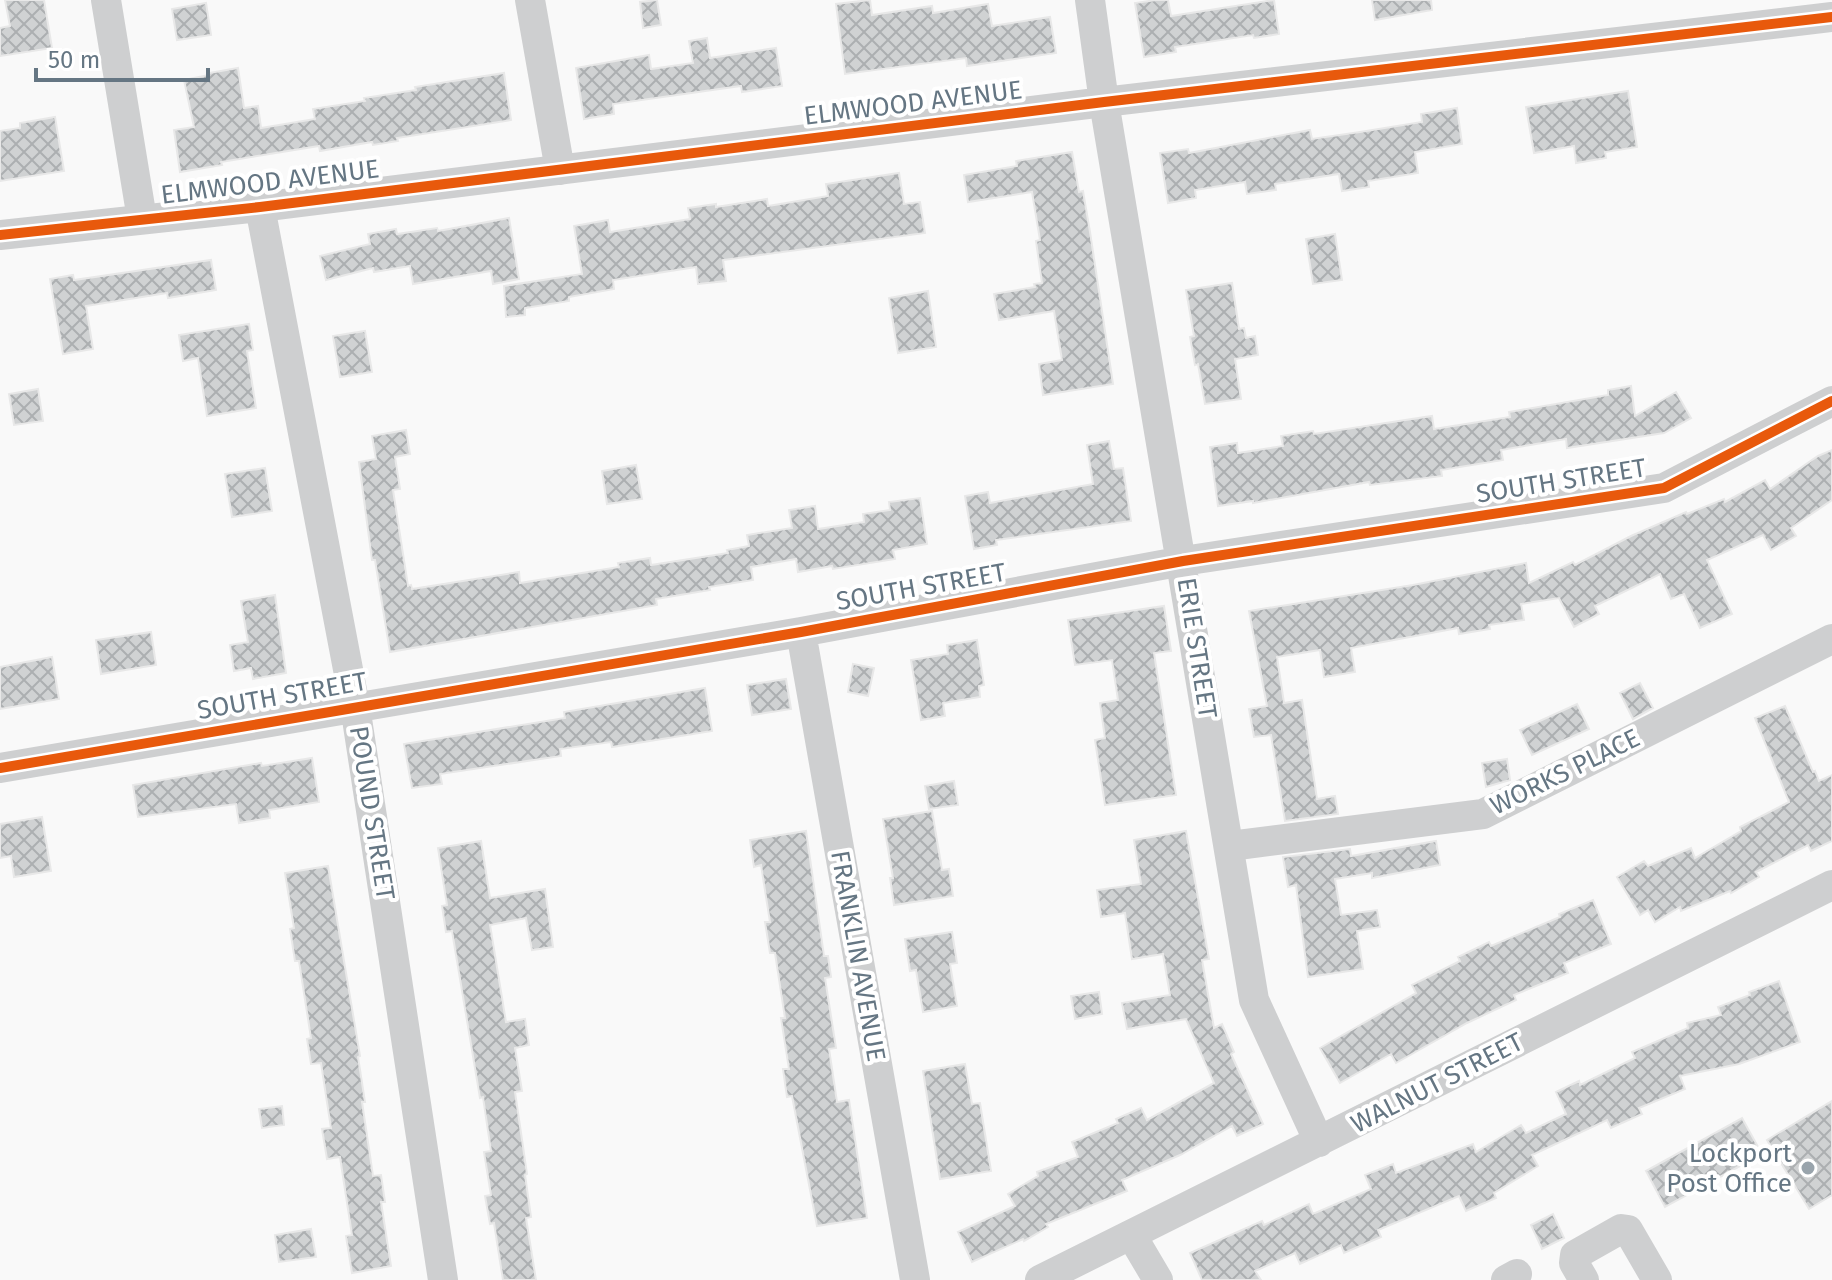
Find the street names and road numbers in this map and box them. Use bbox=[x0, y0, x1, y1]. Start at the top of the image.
street label: ELMWOOD AVENUE bbox=[802, 74, 1024, 132]
street label: ELMWOOD AVENUE bbox=[159, 153, 381, 211]
street label: SOUTH STREET bbox=[1474, 452, 1649, 510]
street label: SOUTH STREET bbox=[834, 557, 1009, 617]
street label: ERIE STREET bbox=[1171, 575, 1224, 721]
street label: SOUTH STREET bbox=[195, 666, 370, 726]
street label: WORKS PLACE bbox=[1485, 722, 1645, 822]
street label: POUND STREET bbox=[343, 724, 401, 903]
street label: FRANKLIN AVENUE bbox=[824, 848, 892, 1064]
street label: WALNUT STREET bbox=[1346, 1026, 1529, 1140]

